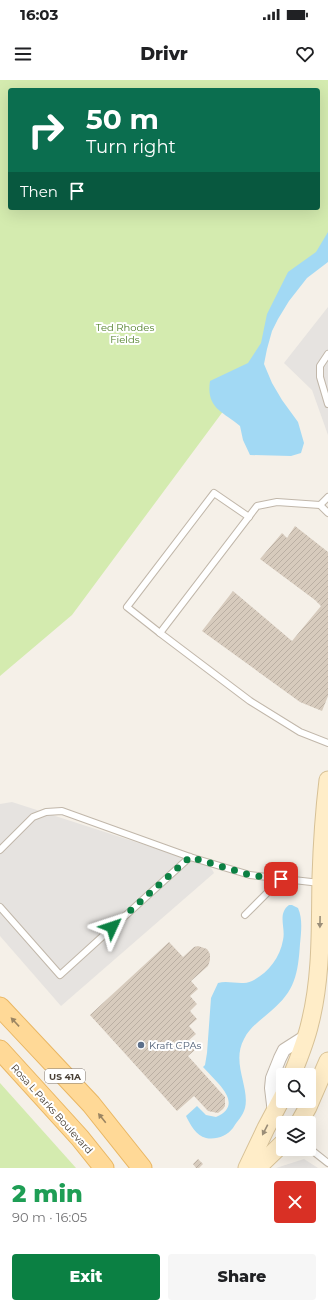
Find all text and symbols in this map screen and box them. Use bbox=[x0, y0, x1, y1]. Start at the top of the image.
text: 16:03 bbox=[20, 5, 58, 24]
icon: menu bbox=[12, 43, 34, 65]
text: Drivr bbox=[140, 43, 188, 65]
icon: heart bbox=[294, 43, 316, 65]
text: 50 m bbox=[86, 102, 159, 136]
icon: right bbox=[20, 104, 72, 156]
text: Turn right bbox=[86, 136, 176, 158]
icon: arrive bbox=[66, 180, 88, 202]
text: Then bbox=[20, 182, 58, 201]
park label: Ted Rhodes Fields bbox=[96, 321, 154, 346]
pin bbox=[264, 862, 298, 896]
icon: arrive bbox=[270, 868, 292, 890]
position arrow bbox=[91, 906, 133, 948]
one-way arrow bbox=[317, 916, 323, 929]
one-way arrow bbox=[10, 1017, 19, 1027]
place label: Kraft CPAs bbox=[149, 1039, 202, 1052]
marker: Kraft CPAs bbox=[136, 1040, 146, 1050]
street label: Rosa L Parks Boulevard bbox=[8, 1061, 96, 1157]
map controls bbox=[276, 1068, 316, 1156]
button: search bbox=[276, 1068, 316, 1108]
road number: US 41A bbox=[45, 1069, 85, 1083]
one-way arrow bbox=[98, 1113, 107, 1124]
button: layers bbox=[276, 1116, 316, 1156]
one-way arrow bbox=[262, 1124, 268, 1135]
text: 2 min bbox=[12, 1179, 83, 1208]
button: close bbox=[274, 1181, 316, 1223]
text: 90 m · 16:05 bbox=[12, 1209, 87, 1225]
button: Exit bbox=[12, 1254, 160, 1300]
button: Share bbox=[168, 1254, 316, 1300]

